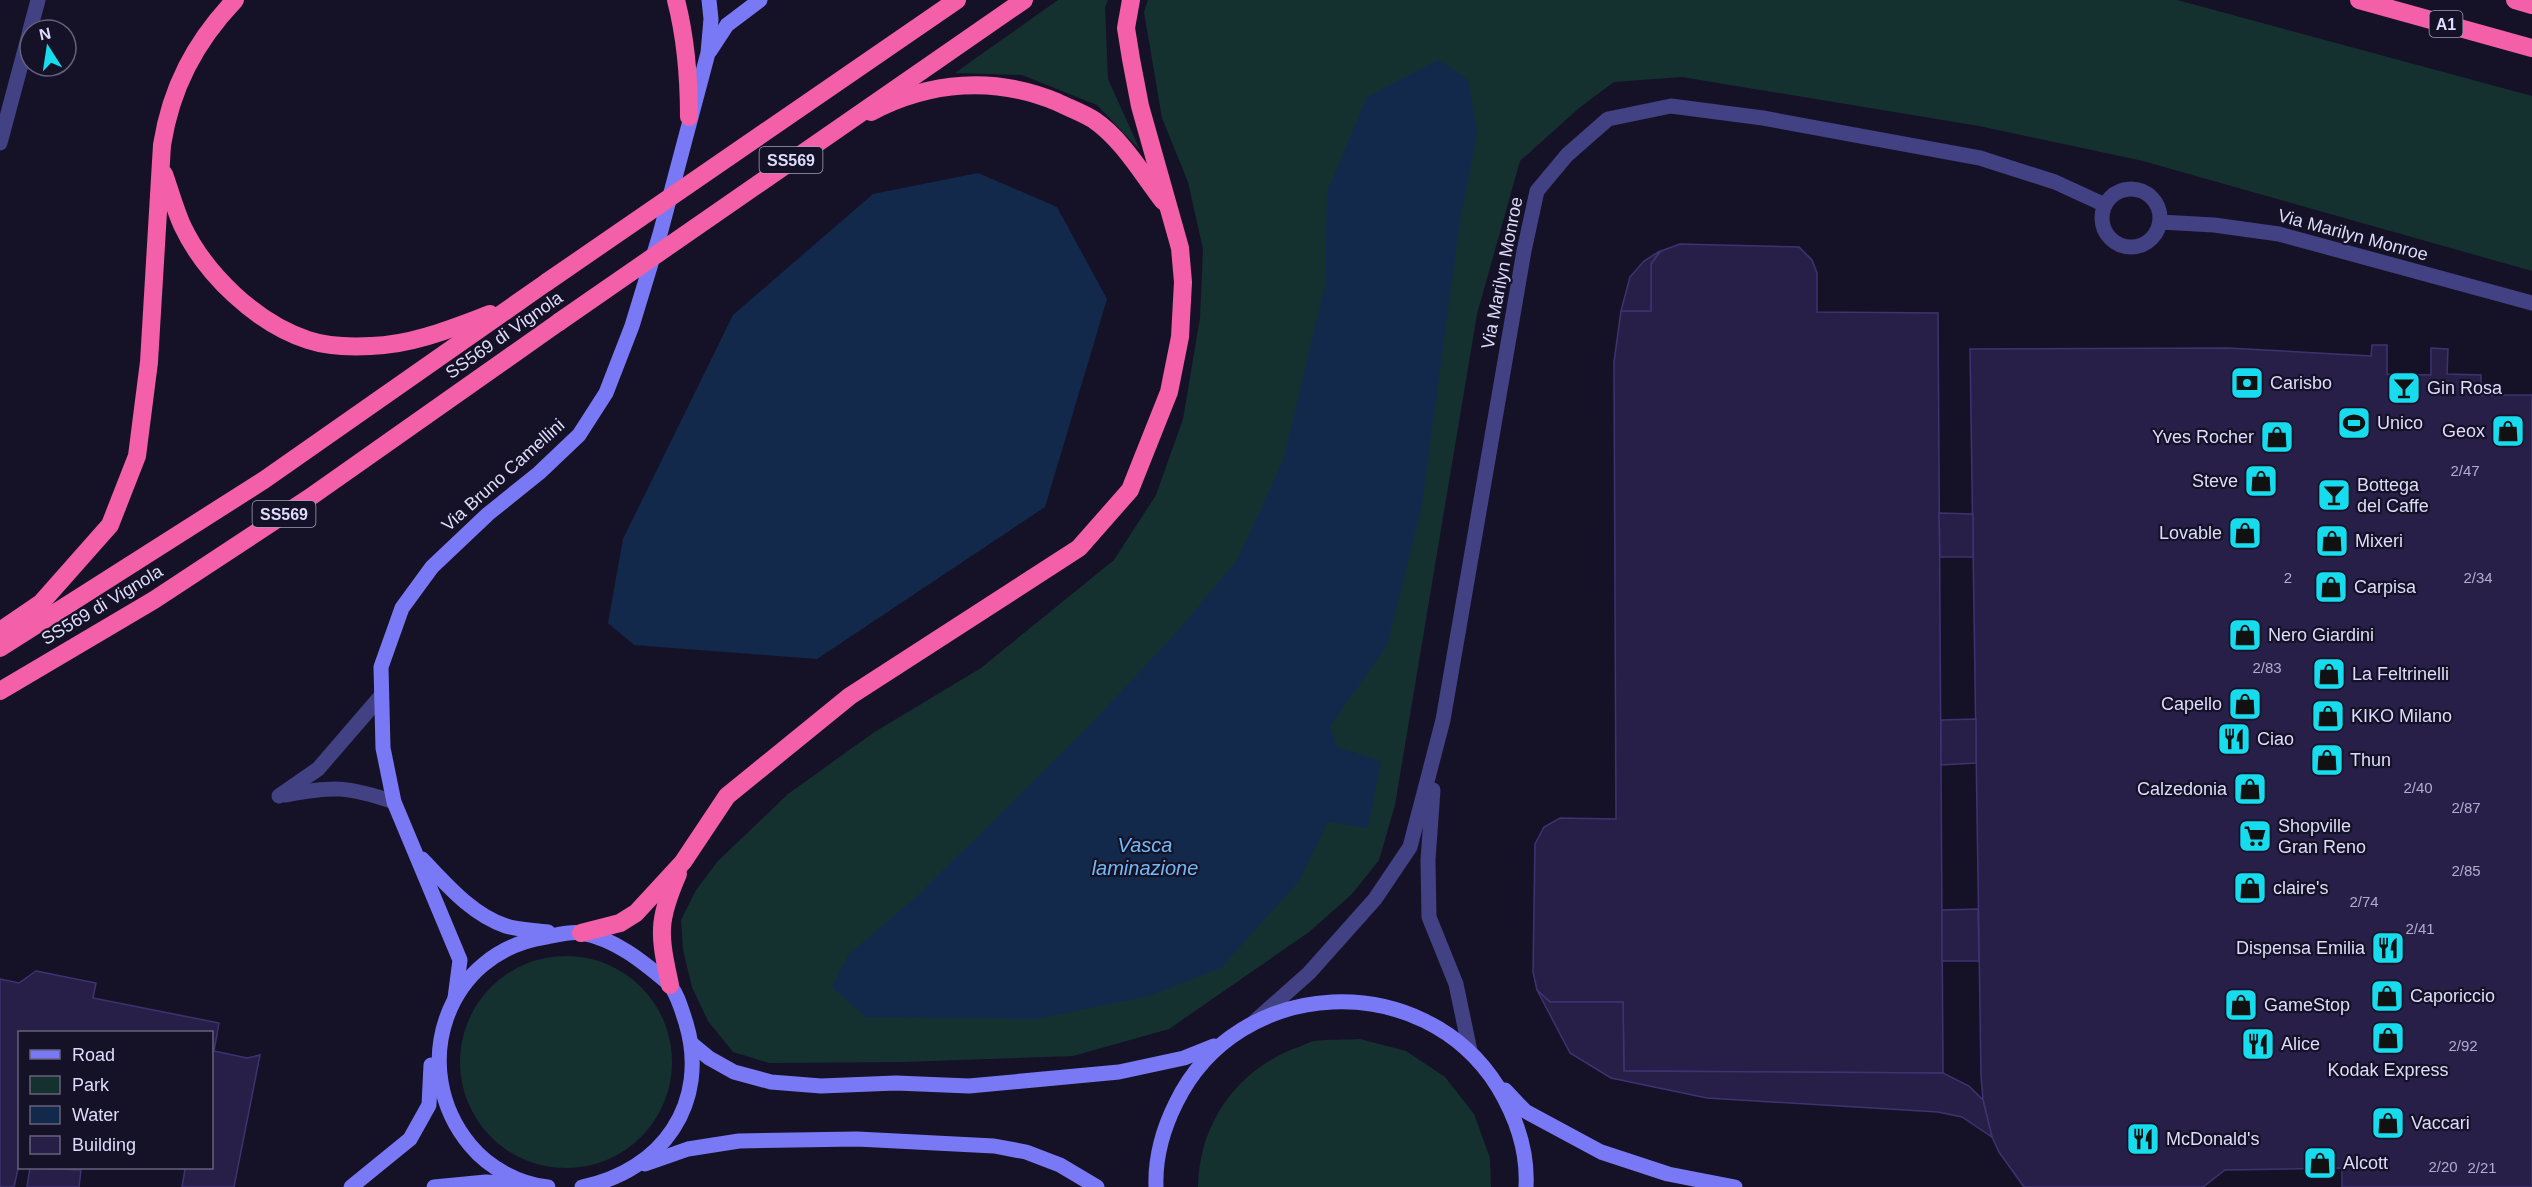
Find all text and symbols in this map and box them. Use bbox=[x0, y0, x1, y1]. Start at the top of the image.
road number: A1 bbox=[2430, 11, 2462, 37]
north arrow bbox=[18, 18, 78, 78]
text: N bbox=[38, 24, 52, 43]
road number: SS569 bbox=[760, 147, 822, 173]
street label: Via Marilyn Monroe bbox=[1477, 195, 1527, 351]
street label: Via Marilyn Monroe bbox=[2276, 205, 2430, 265]
street label: SS569 di Vignola bbox=[442, 287, 567, 383]
bank icon: Carisbo bbox=[2229, 365, 2265, 401]
bar icon: Gin Rosa bbox=[2386, 370, 2422, 406]
place label: Carisbo bbox=[2270, 373, 2332, 393]
place label: Gin Rosa bbox=[2427, 378, 2503, 398]
sports icon: Unico bbox=[2336, 405, 2372, 441]
place label: Unico bbox=[2377, 413, 2423, 433]
shop icon: Geox bbox=[2490, 413, 2526, 449]
street label: Via Bruno Camellini bbox=[438, 415, 568, 535]
shop icon: Yves Rocher bbox=[2259, 419, 2295, 455]
place label: Geox bbox=[2442, 421, 2485, 441]
place label: Yves Rocher bbox=[2152, 427, 2254, 447]
house number: 2/47 bbox=[2450, 462, 2480, 479]
shop icon: Steve bbox=[2243, 463, 2279, 499]
place label: Steve bbox=[2192, 471, 2238, 491]
place label: Bottega del Caffe bbox=[2357, 475, 2429, 516]
bar icon: Bottega del Caffe bbox=[2316, 477, 2352, 513]
road number: SS569 bbox=[252, 501, 316, 527]
shop icon: Lovable bbox=[2227, 515, 2263, 551]
place label: Lovable bbox=[2159, 523, 2222, 543]
shop icon: Mixeri bbox=[2314, 523, 2350, 559]
place label: Mixeri bbox=[2355, 531, 2403, 551]
street label: SS569 di Vignola bbox=[38, 560, 167, 649]
house number: 2 bbox=[2284, 569, 2292, 586]
shop icon: Carpisa bbox=[2313, 569, 2349, 605]
house number: 2/34 bbox=[2463, 569, 2493, 586]
place label: Carpisa bbox=[2354, 577, 2417, 597]
shop icon: Nero Giardini bbox=[2227, 617, 2263, 653]
place label: Nero Giardini bbox=[2268, 625, 2374, 645]
shop icon: La Feltrinelli bbox=[2311, 656, 2347, 692]
house number: 2/83 bbox=[2252, 659, 2282, 676]
place label: La Feltrinelli bbox=[2352, 664, 2449, 684]
shop icon: Capello bbox=[2227, 686, 2263, 722]
place label: Capello bbox=[2161, 694, 2222, 714]
shop icon: KIKO Milano bbox=[2310, 698, 2346, 734]
place label: KIKO Milano bbox=[2351, 706, 2452, 726]
restaurant icon: Ciao bbox=[2216, 721, 2252, 757]
place label: Ciao bbox=[2257, 729, 2294, 749]
shop icon: Thun bbox=[2309, 742, 2345, 778]
place label: Thun bbox=[2350, 750, 2391, 770]
shop icon: Calzedonia bbox=[2232, 771, 2268, 807]
place label: Calzedonia bbox=[2137, 779, 2228, 799]
house number: 2/40 bbox=[2403, 779, 2433, 796]
house number: 2/87 bbox=[2451, 799, 2481, 816]
place label: Shopville Gran Reno bbox=[2278, 816, 2366, 857]
supermarket icon: Shopville Gran Reno bbox=[2237, 818, 2273, 854]
water label: Vasca laminazione bbox=[1092, 834, 1198, 879]
house number: 2/85 bbox=[2451, 862, 2481, 879]
shop icon: claire's bbox=[2232, 870, 2268, 906]
place label: claire's bbox=[2273, 878, 2328, 898]
house number: 2/74 bbox=[2349, 893, 2379, 910]
house number: 2/41 bbox=[2405, 920, 2435, 937]
restaurant icon: Dispensa Emilia bbox=[2370, 930, 2406, 966]
place label: Dispensa Emilia bbox=[2236, 938, 2366, 958]
shop icon: Caporiccio bbox=[2369, 978, 2405, 1014]
place label: Caporiccio bbox=[2410, 986, 2495, 1006]
shop icon: GameStop bbox=[2223, 987, 2259, 1023]
place label: GameStop bbox=[2264, 995, 2350, 1015]
shop icon: Kodak Express bbox=[2370, 1020, 2406, 1056]
restaurant icon: Alice bbox=[2240, 1026, 2276, 1062]
legend bbox=[18, 1031, 213, 1169]
place label: Alice bbox=[2281, 1034, 2320, 1054]
house number: 2/92 bbox=[2448, 1037, 2478, 1054]
text: Road bbox=[72, 1045, 115, 1065]
place label: Kodak Express bbox=[2327, 1060, 2449, 1080]
text: Park bbox=[72, 1075, 110, 1095]
text: Water bbox=[72, 1105, 119, 1125]
shop icon: Vaccari bbox=[2370, 1105, 2406, 1141]
place label: Vaccari bbox=[2411, 1113, 2470, 1133]
restaurant icon: McDonald's bbox=[2125, 1121, 2161, 1157]
place label: McDonald's bbox=[2166, 1129, 2259, 1149]
text: Building bbox=[72, 1135, 136, 1155]
shop icon: Alcott bbox=[2302, 1145, 2338, 1181]
place label: Alcott bbox=[2343, 1153, 2388, 1173]
house number: 2/20 bbox=[2428, 1158, 2458, 1175]
house number: 2/21 bbox=[2467, 1159, 2497, 1176]

